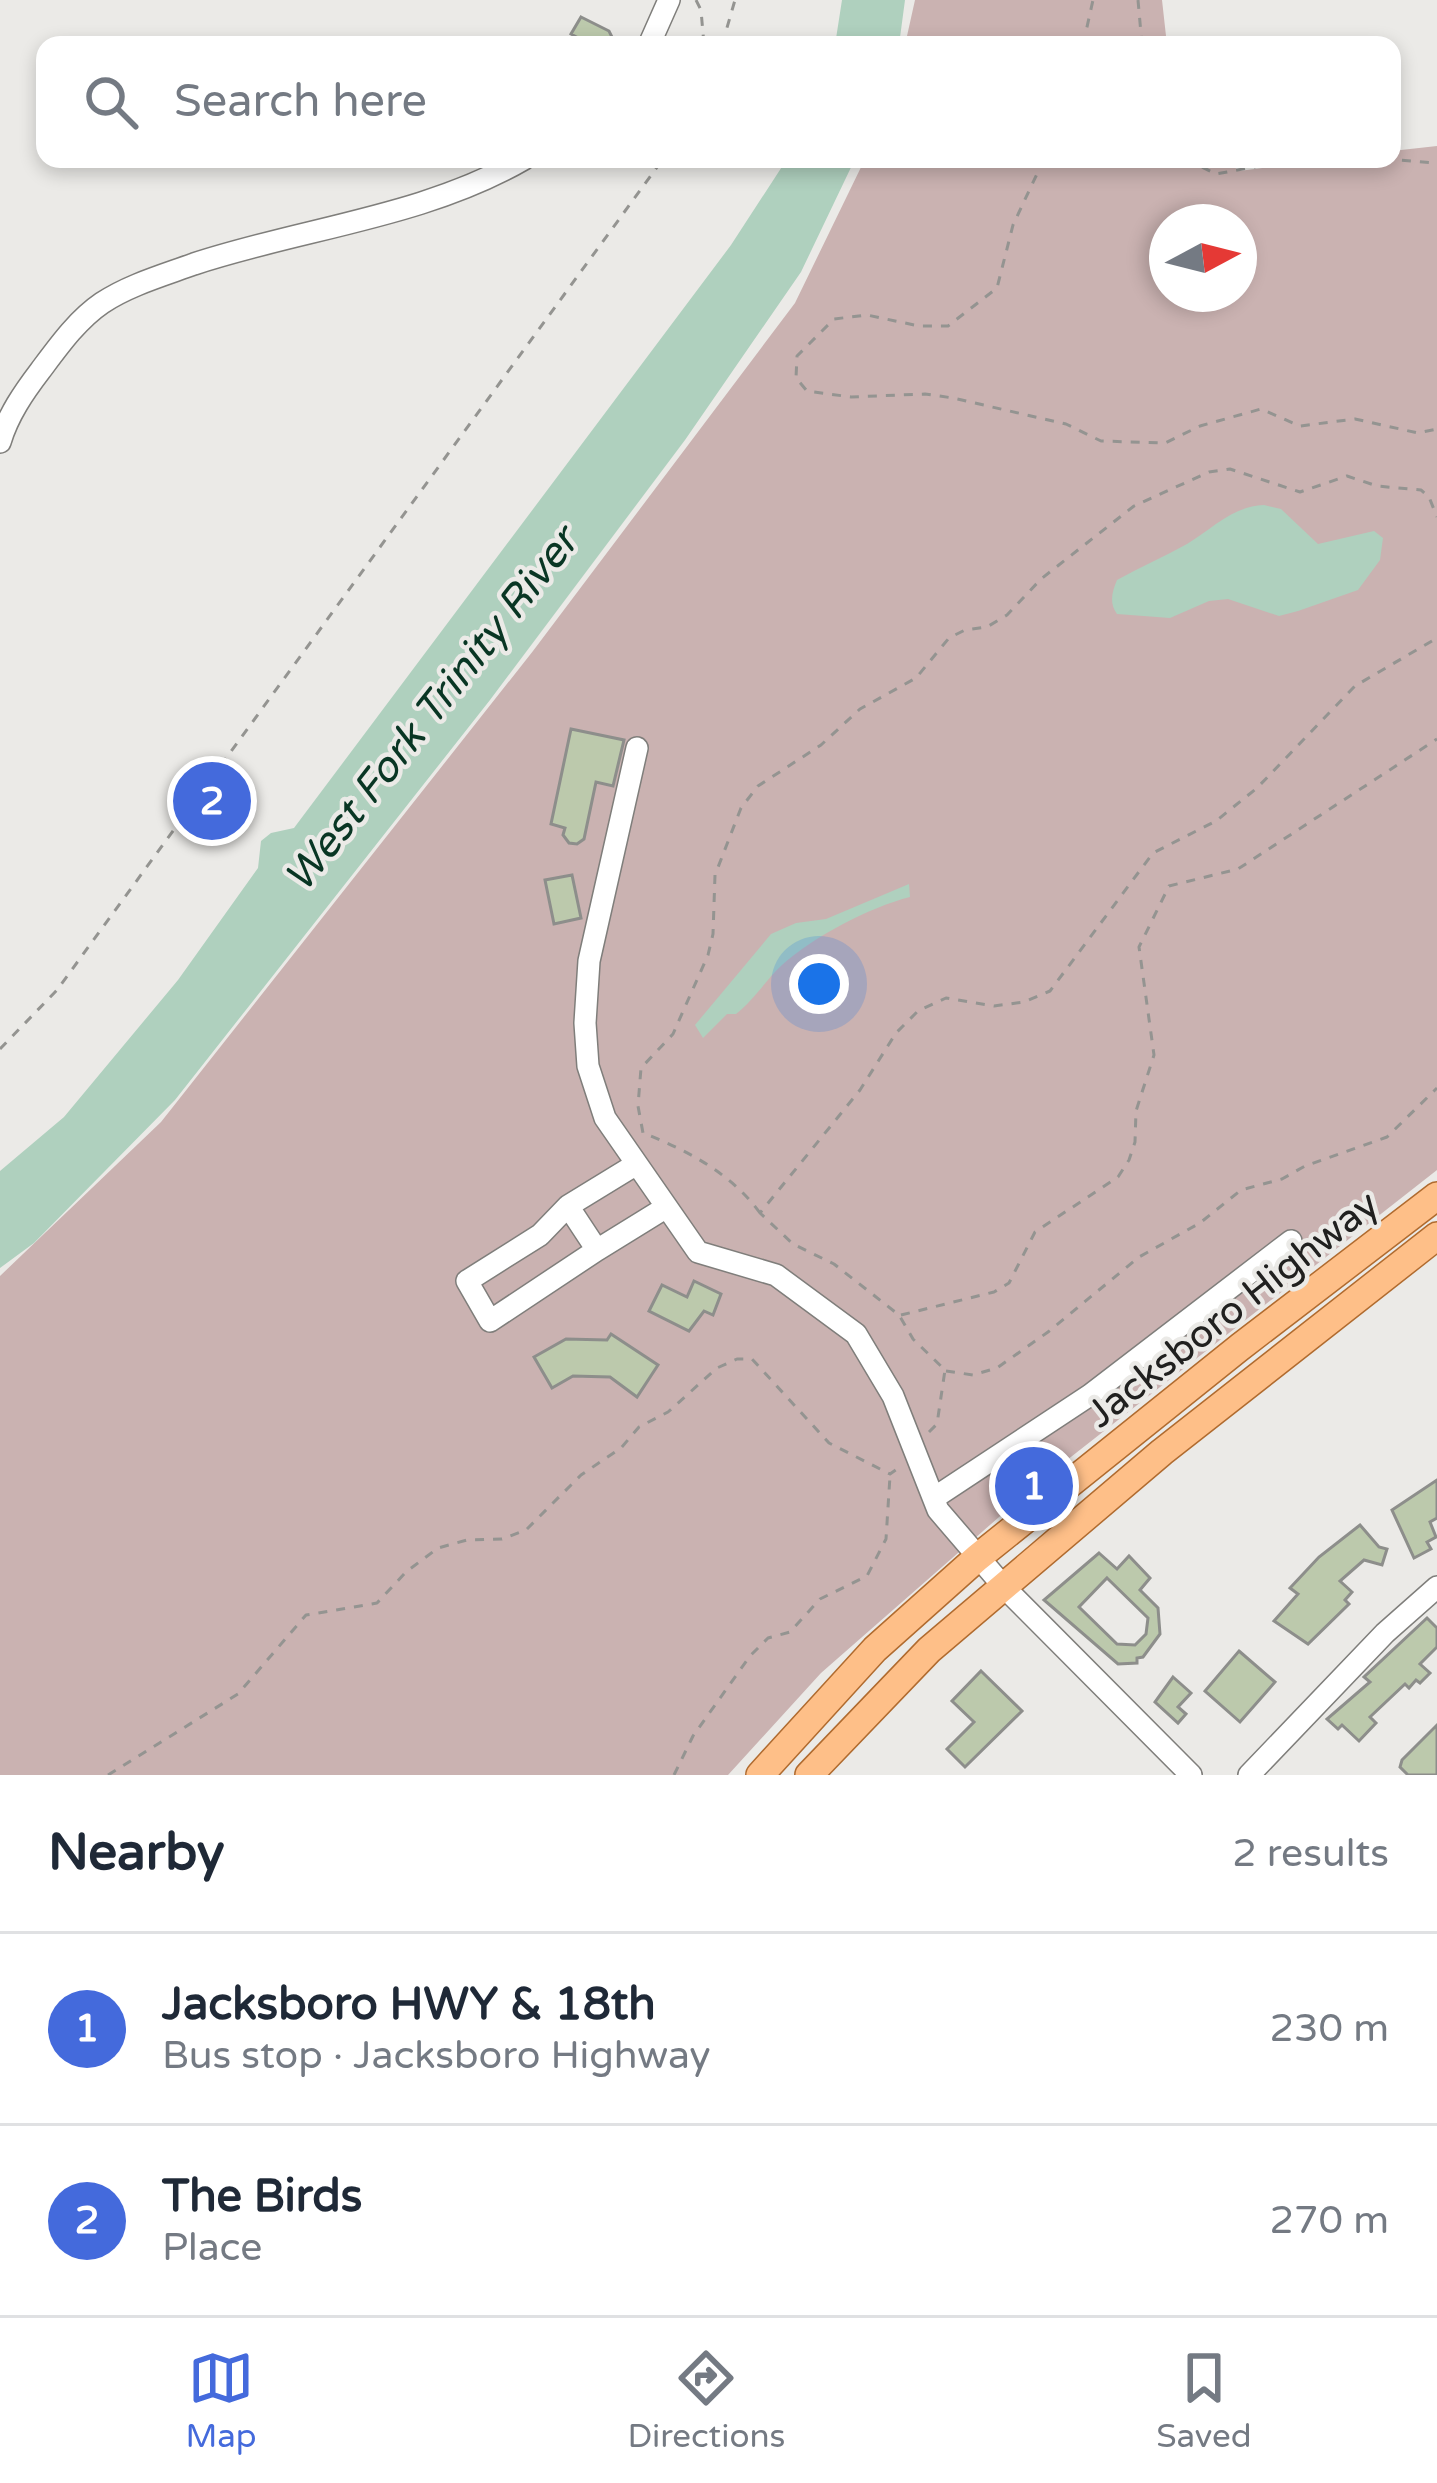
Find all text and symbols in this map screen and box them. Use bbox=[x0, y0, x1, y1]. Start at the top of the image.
search box bbox=[36, 36, 1401, 168]
icon: search bbox=[78, 69, 144, 135]
text: Search here bbox=[174, 75, 427, 129]
north arrow bbox=[1149, 204, 1257, 312]
water label: West Fork Trinity River bbox=[273, 514, 592, 902]
pin: 2 bbox=[173, 756, 251, 846]
your location bbox=[789, 954, 849, 1014]
street label: Jacksboro Highway bbox=[1078, 1181, 1388, 1438]
pin: 1 bbox=[995, 1441, 1073, 1531]
text: Nearby bbox=[48, 1822, 225, 1884]
text: 2 results bbox=[1232, 1830, 1389, 1877]
text: Jacksboro HWY & 18th bbox=[162, 1978, 656, 2032]
text: 1 bbox=[75, 2005, 99, 2052]
text: 230 m bbox=[1270, 2005, 1389, 2052]
text: Bus stop · Jacksboro Highway bbox=[162, 2032, 710, 2079]
text: The Birds bbox=[162, 2170, 362, 2224]
text: 2 bbox=[75, 2197, 99, 2244]
text: 270 m bbox=[1270, 2197, 1389, 2244]
text: Place bbox=[162, 2224, 262, 2271]
tab: Map bbox=[185, 2345, 257, 2456]
tab: Directions bbox=[627, 2345, 785, 2456]
tab: Saved bbox=[1156, 2345, 1252, 2456]

